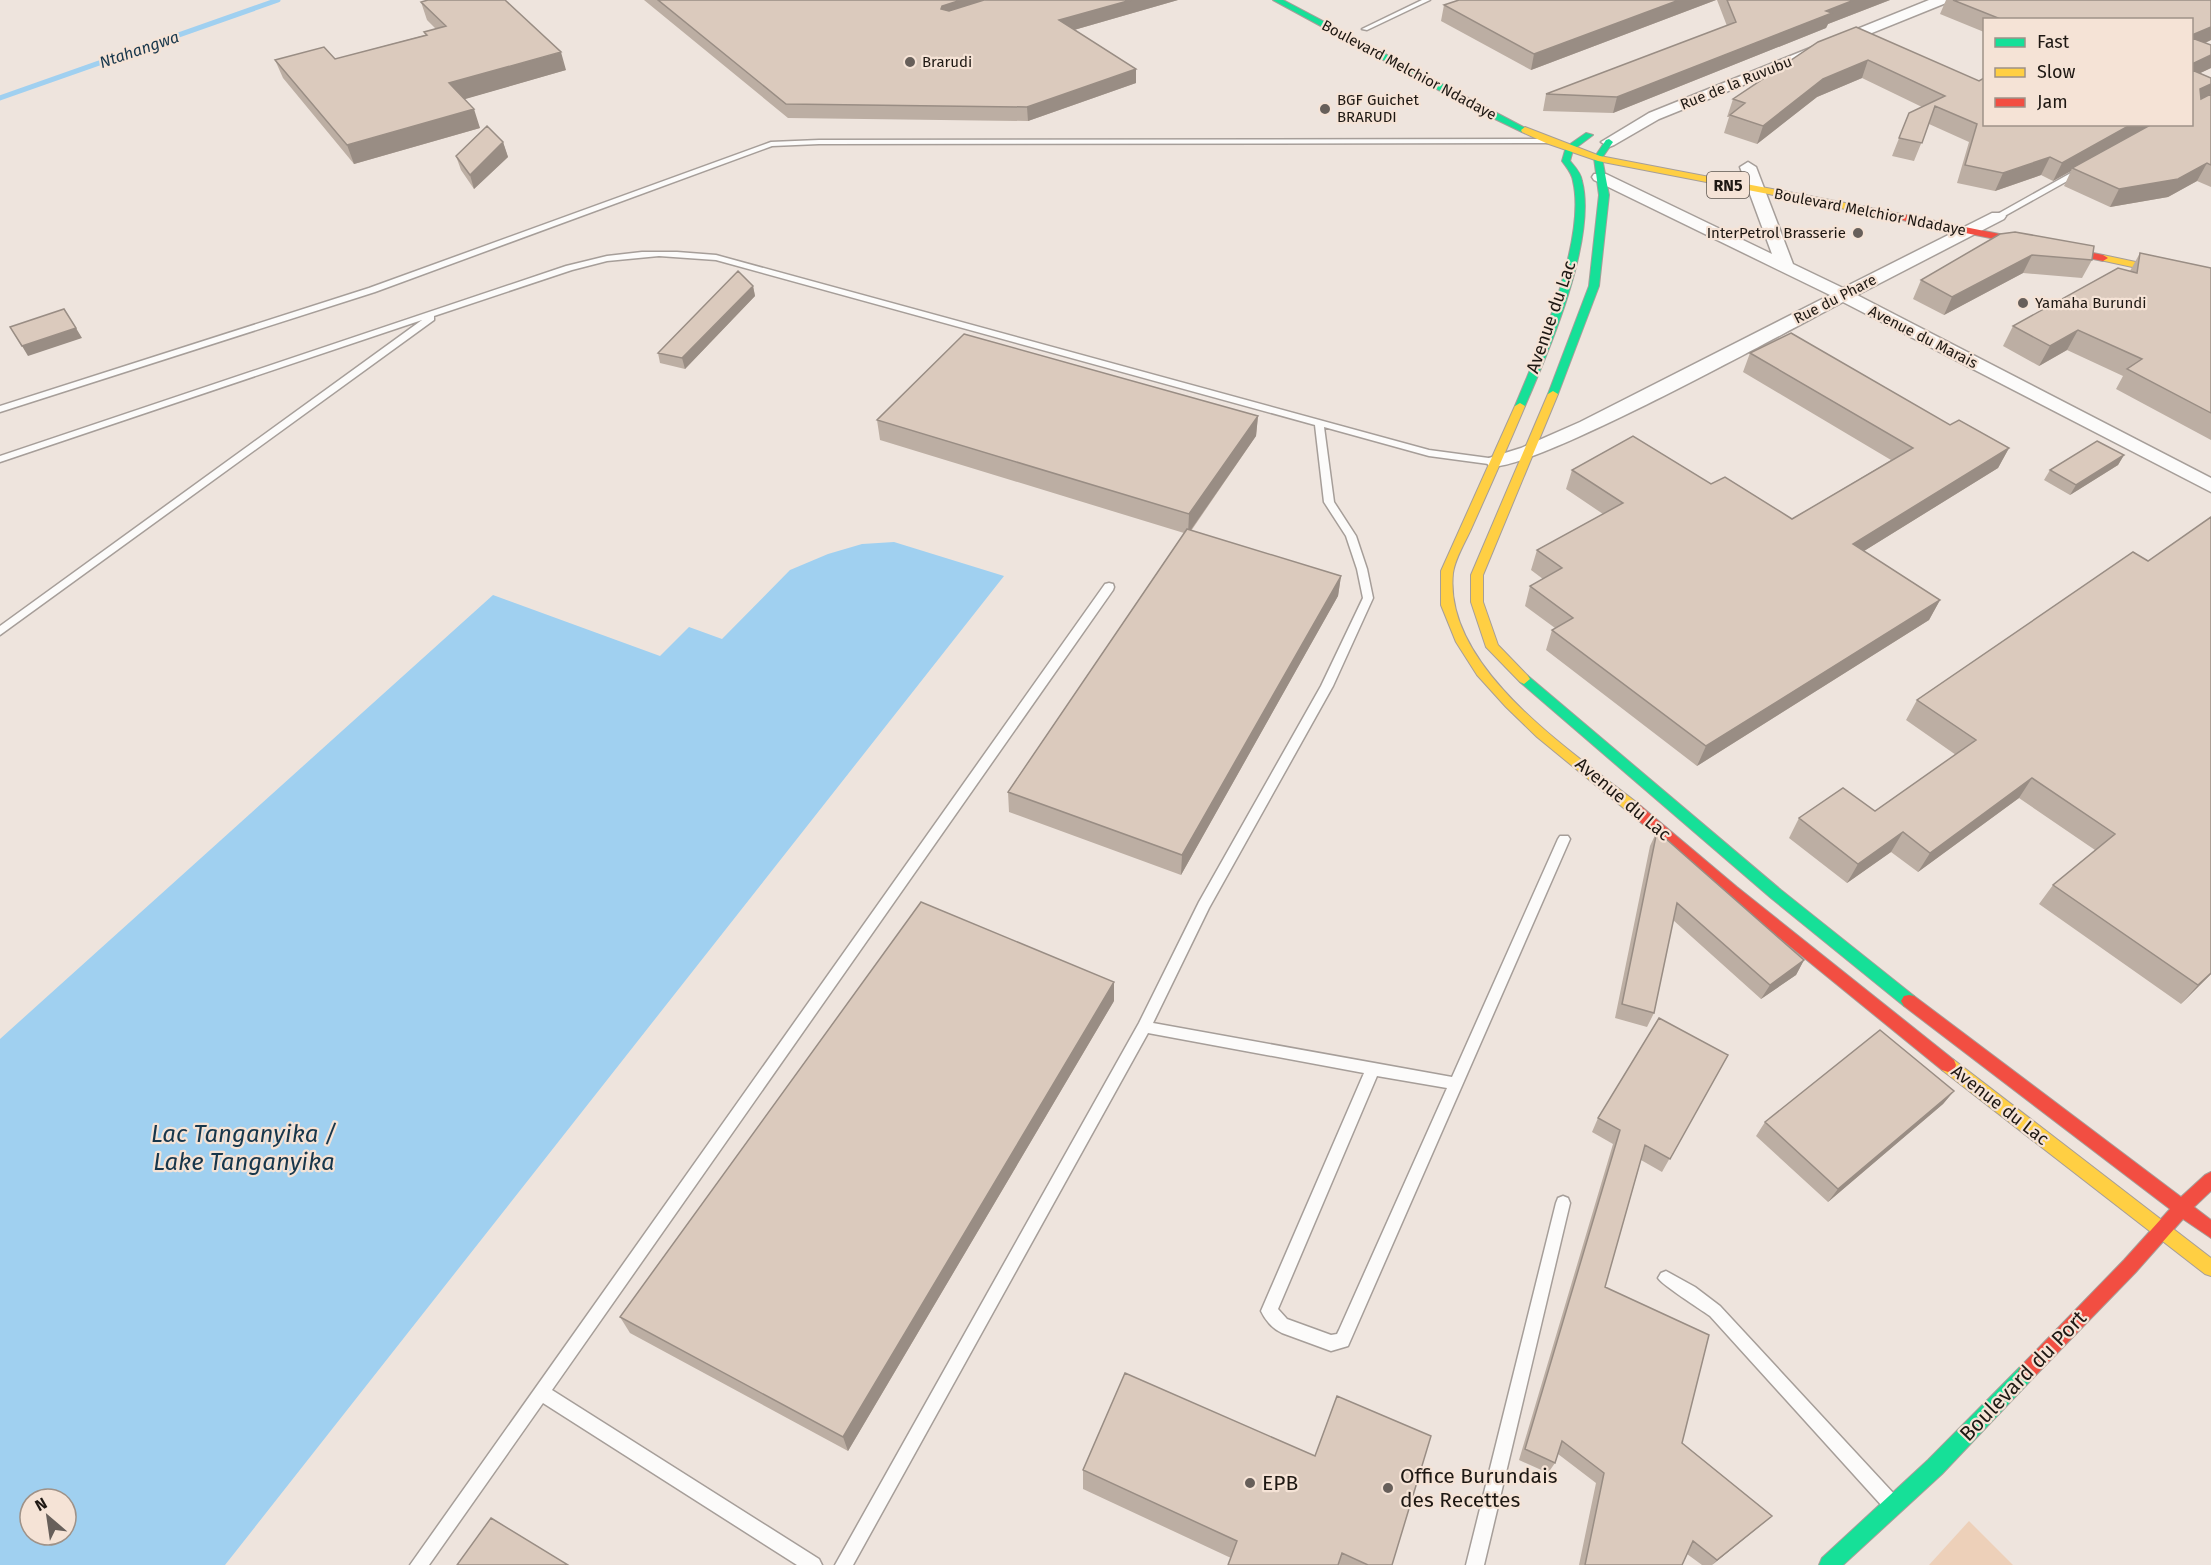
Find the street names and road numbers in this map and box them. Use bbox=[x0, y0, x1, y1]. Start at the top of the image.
street label: Boulevard Melchior Ndadaye bbox=[1319, 16, 1499, 124]
street label: Rue de la Ruvubu bbox=[1677, 52, 1795, 114]
road number: RN5 bbox=[1707, 172, 1749, 198]
street label: Boulevard Melchior Ndadaye bbox=[1772, 185, 1968, 239]
street label: Avenue du Lac bbox=[1521, 257, 1581, 376]
street label: Rue du Phare bbox=[1791, 270, 1879, 328]
street label: Avenue du Marais bbox=[1865, 302, 1981, 372]
street label: Avenue du Lac bbox=[1571, 753, 1675, 846]
street label: Avenue du Lac bbox=[1947, 1060, 2053, 1150]
street label: Boulevard du Port bbox=[1954, 1305, 2092, 1447]

